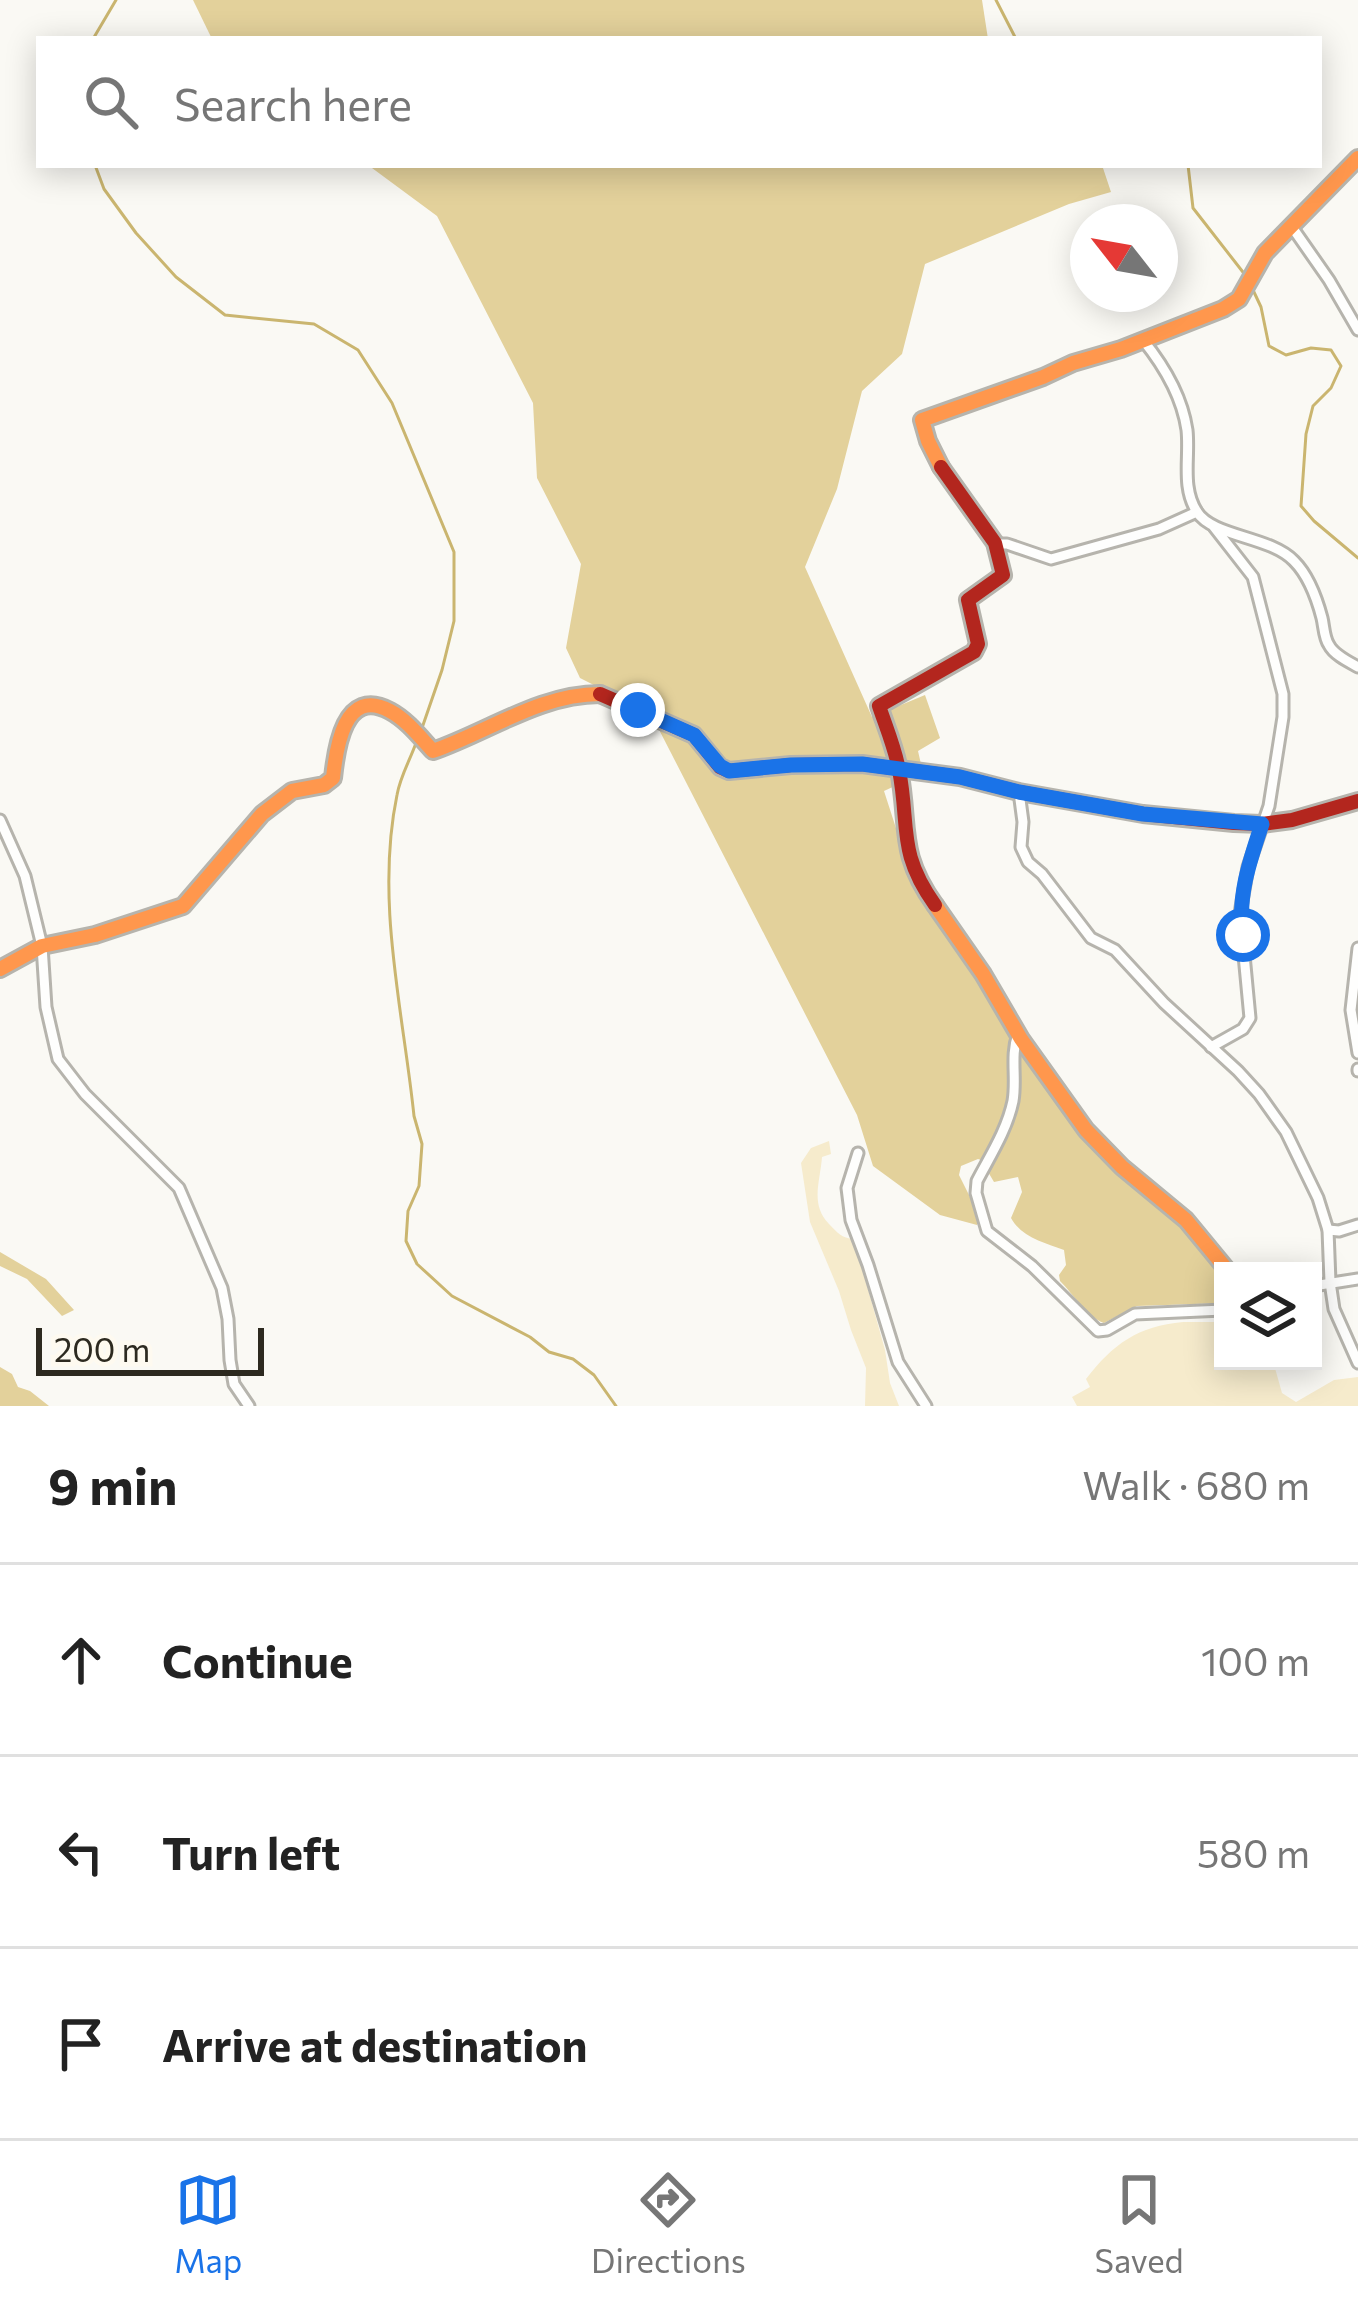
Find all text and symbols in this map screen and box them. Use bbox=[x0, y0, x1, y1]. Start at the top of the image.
search box bbox=[36, 36, 1322, 168]
icon: search bbox=[78, 69, 144, 135]
text: Search here bbox=[174, 75, 412, 130]
north arrow bbox=[1070, 204, 1178, 312]
route end bbox=[611, 683, 665, 737]
route start bbox=[1216, 908, 1270, 962]
map controls bbox=[1214, 1262, 1322, 1370]
button: layers bbox=[1214, 1262, 1322, 1370]
scale bar bbox=[36, 1322, 264, 1375]
text: 200 m bbox=[54, 1328, 150, 1369]
text: 9 min bbox=[48, 1453, 177, 1516]
text: Walk · 680 m bbox=[1082, 1460, 1310, 1508]
icon: ahead bbox=[48, 1627, 114, 1693]
text: Continue bbox=[162, 1632, 353, 1687]
text: 100 m bbox=[1201, 1636, 1310, 1684]
icon: left bbox=[48, 1819, 114, 1885]
text: Turn left bbox=[162, 1824, 340, 1879]
text: 580 m bbox=[1197, 1828, 1310, 1876]
icon: arrive bbox=[48, 2011, 114, 2077]
text: Arrive at destination bbox=[162, 2016, 588, 2071]
tab: Map bbox=[174, 2167, 242, 2280]
tab: Directions bbox=[591, 2167, 746, 2280]
tab: Saved bbox=[1095, 2167, 1184, 2280]

